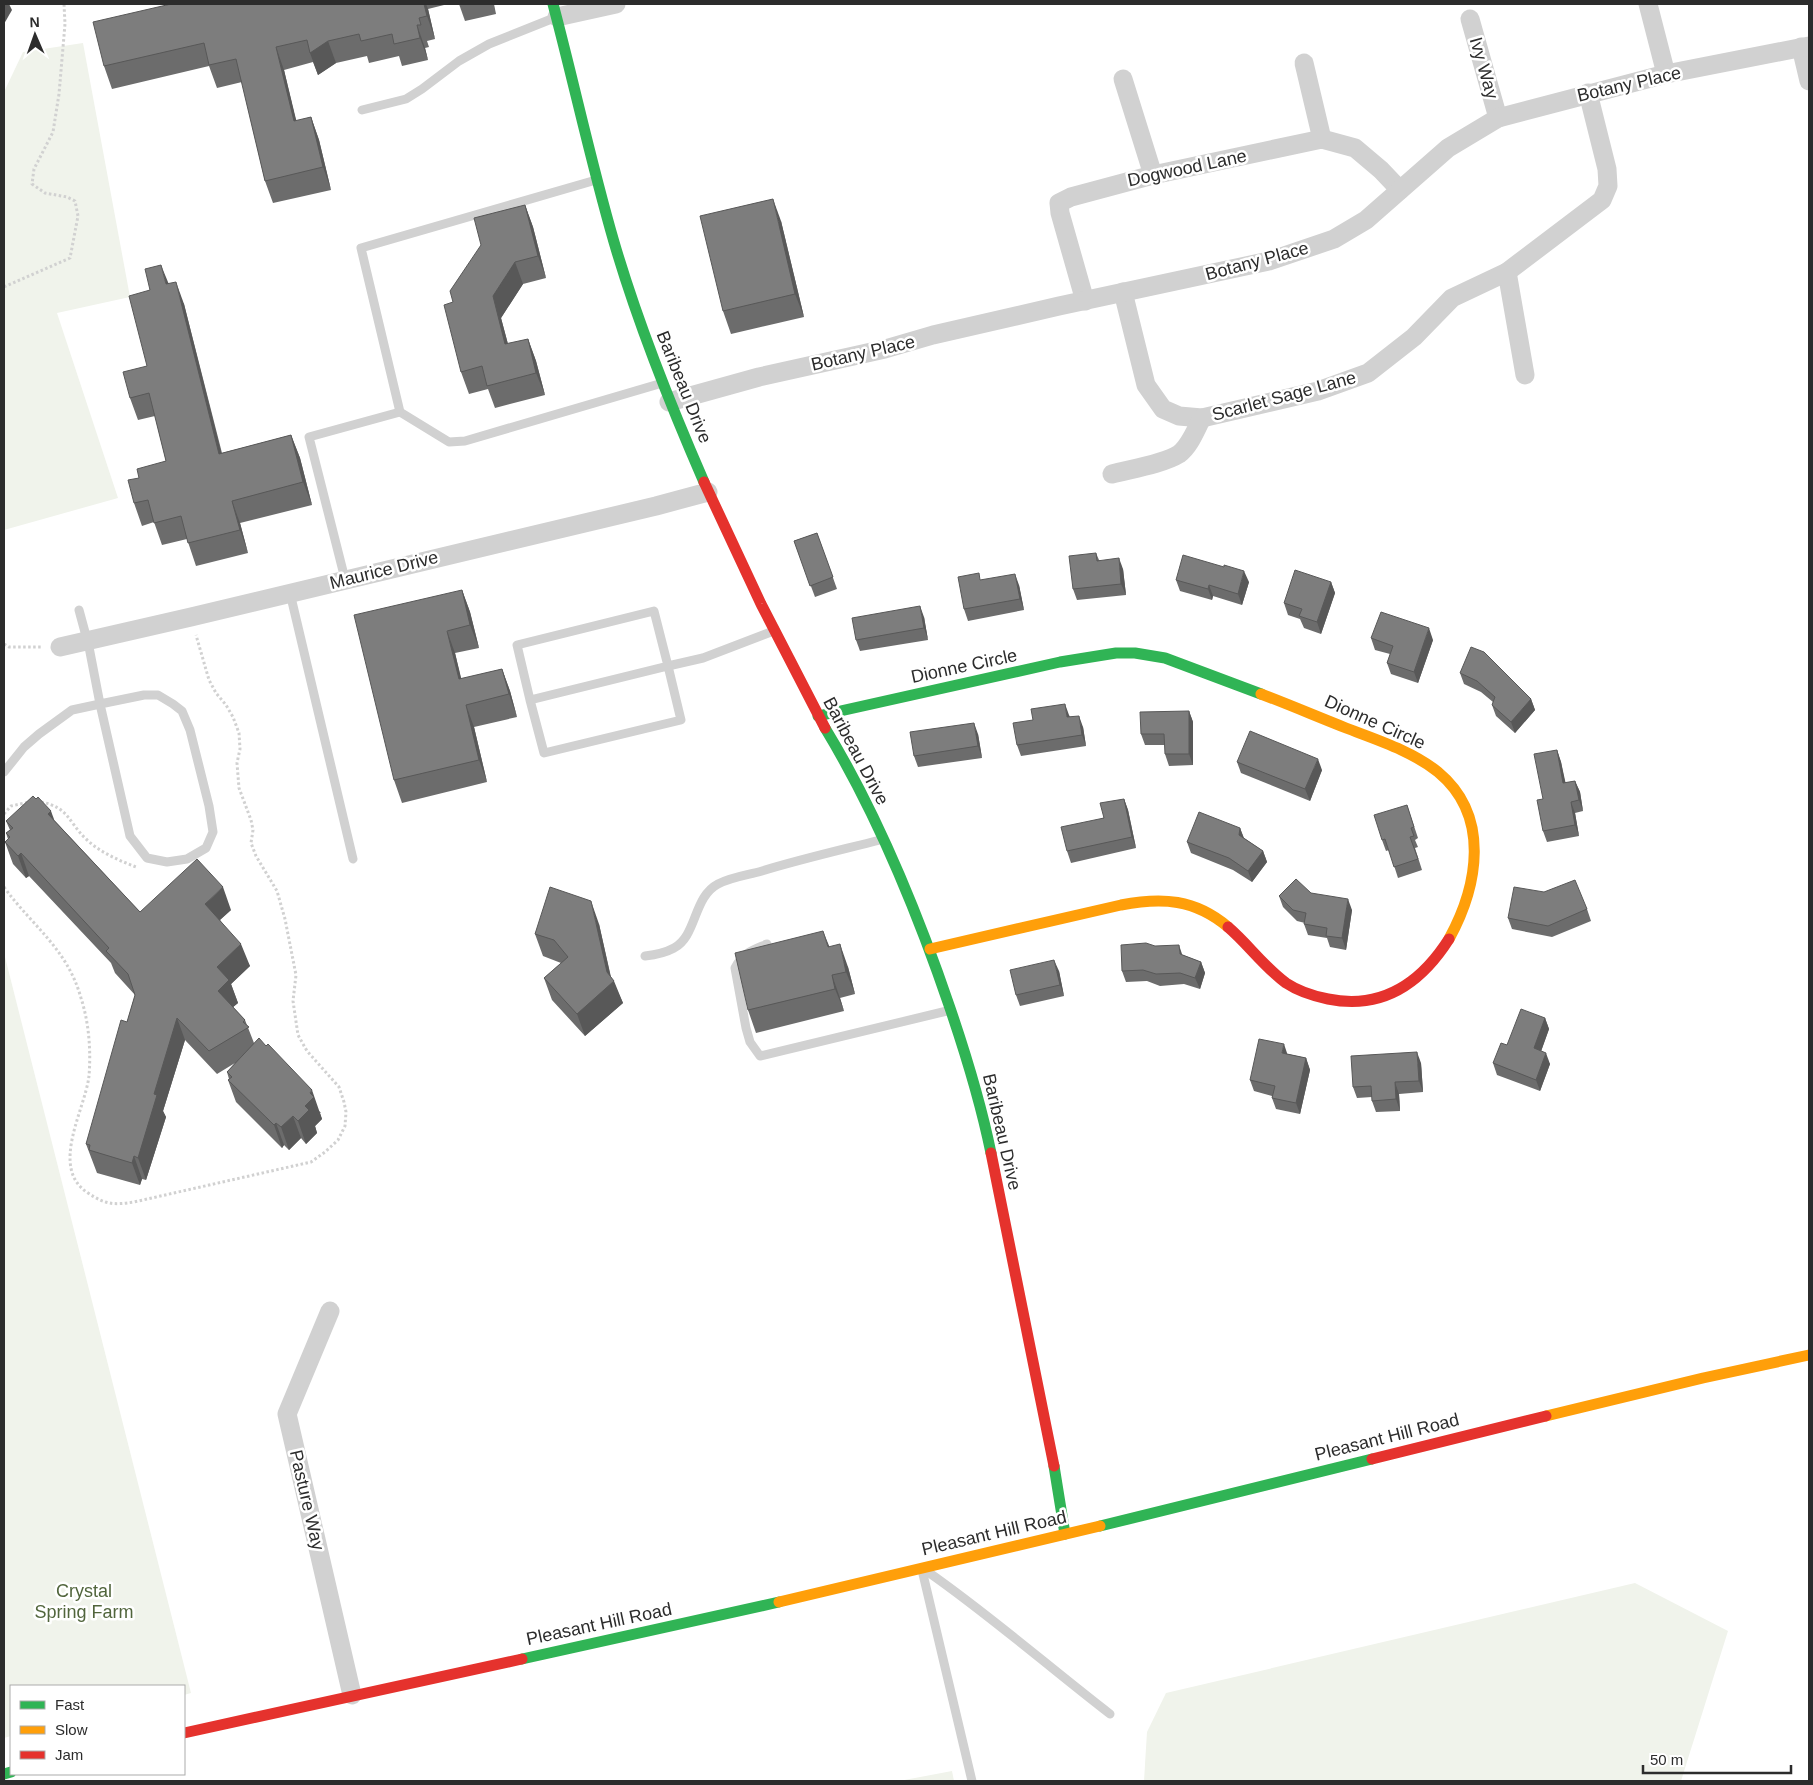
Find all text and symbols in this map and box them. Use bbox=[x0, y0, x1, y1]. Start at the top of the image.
north arrow bbox=[10, 10, 60, 60]
text: N bbox=[29, 14, 40, 30]
street label: Ivy Way bbox=[1466, 35, 1502, 101]
street label: Botany Place bbox=[1575, 62, 1683, 106]
street label: Dogwood Lane bbox=[1126, 146, 1248, 190]
street label: Botany Place bbox=[1203, 238, 1311, 284]
street label: Baribeau Drive bbox=[652, 328, 716, 446]
street label: Botany Place bbox=[809, 331, 917, 375]
street label: Scarlet Sage Lane bbox=[1210, 367, 1358, 425]
street label: Maurice Drive bbox=[328, 547, 440, 593]
street label: Dionne Circle bbox=[909, 645, 1019, 687]
street label: Dionne Circle bbox=[1322, 691, 1428, 753]
street label: Baribeau Drive bbox=[819, 694, 893, 808]
street label: Baribeau Drive bbox=[979, 1072, 1025, 1192]
street label: Pleasant Hill Road bbox=[1313, 1409, 1461, 1465]
street label: Pasture Way bbox=[286, 1448, 328, 1552]
street label: Pleasant Hill Road bbox=[920, 1507, 1068, 1559]
park label: Crystal Spring Farm bbox=[34, 1581, 134, 1622]
street label: Pleasant Hill Road bbox=[524, 1599, 674, 1649]
legend bbox=[10, 1685, 185, 1775]
text: Fast bbox=[55, 1696, 85, 1713]
text: Slow bbox=[55, 1721, 88, 1738]
scale bar bbox=[1643, 1742, 1790, 1774]
text: Jam bbox=[55, 1746, 83, 1763]
text: 50 m bbox=[1650, 1751, 1683, 1768]

